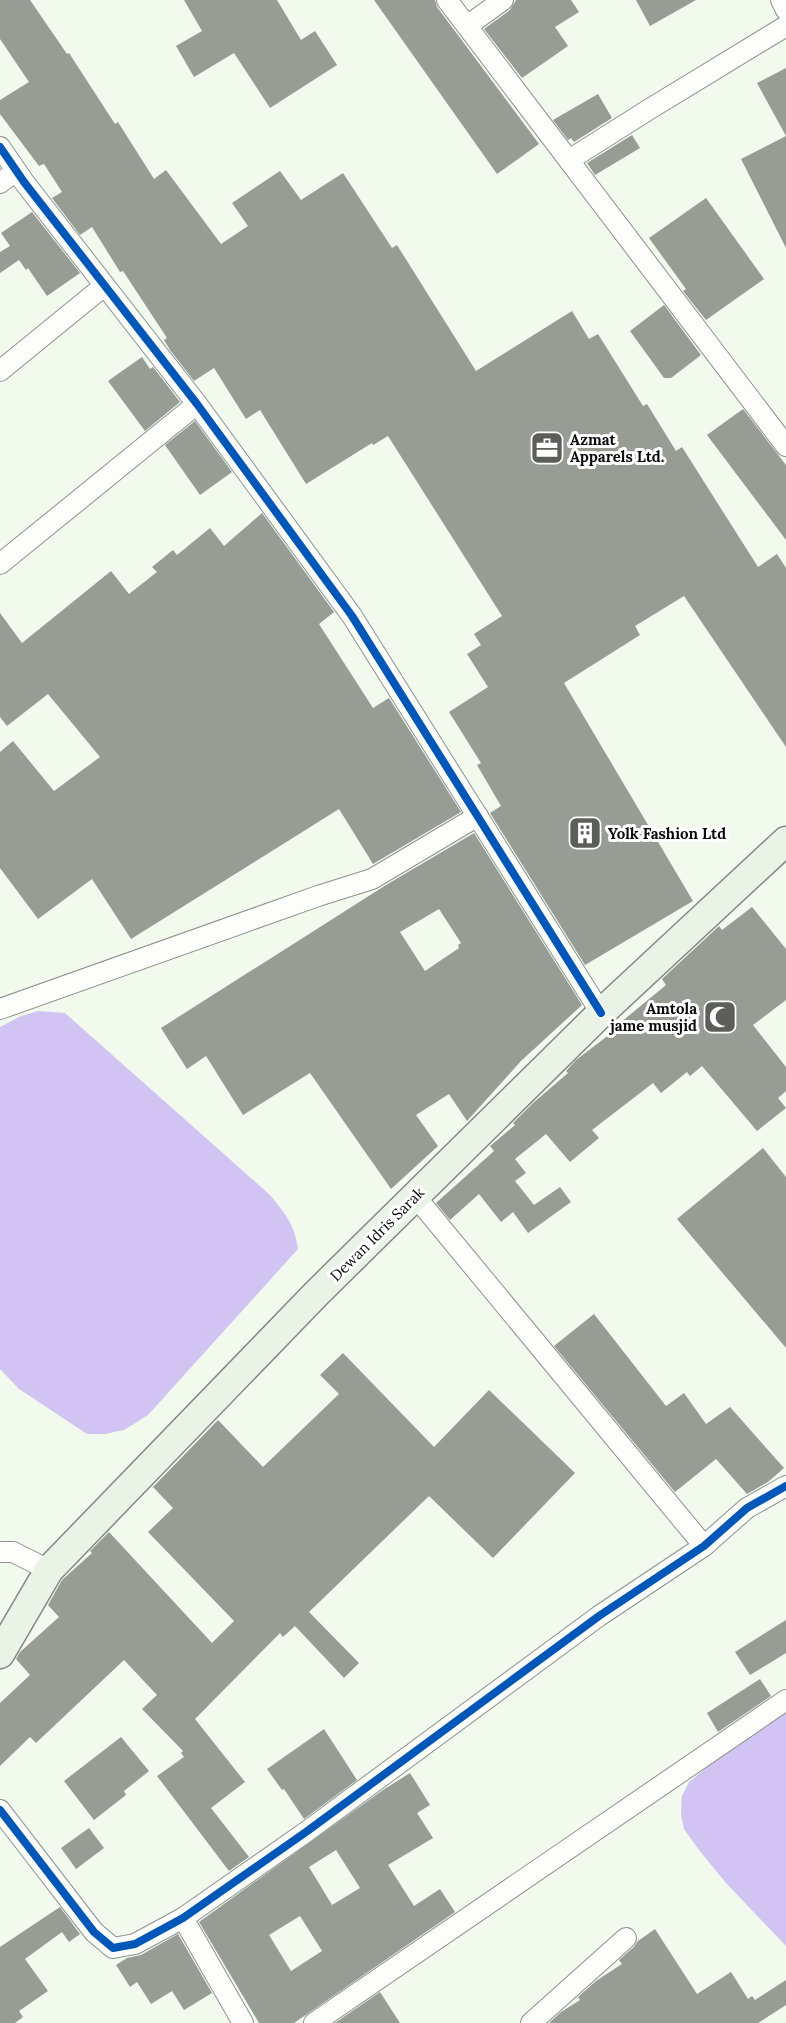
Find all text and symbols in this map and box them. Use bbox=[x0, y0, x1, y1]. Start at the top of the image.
office icon: Azmat Apparels Ltd. bbox=[529, 430, 565, 466]
place label: Azmat Apparels Ltd. bbox=[570, 430, 664, 466]
building icon: Yolk Fashion Ltd bbox=[567, 815, 603, 851]
place label: Yolk Fashion Ltd bbox=[608, 824, 726, 843]
place label: Amtola jame musjid bbox=[608, 999, 697, 1035]
mosque icon: Amtola jame musjid bbox=[702, 999, 738, 1035]
street label: Dewan Idris Sarak bbox=[326, 1183, 428, 1285]

